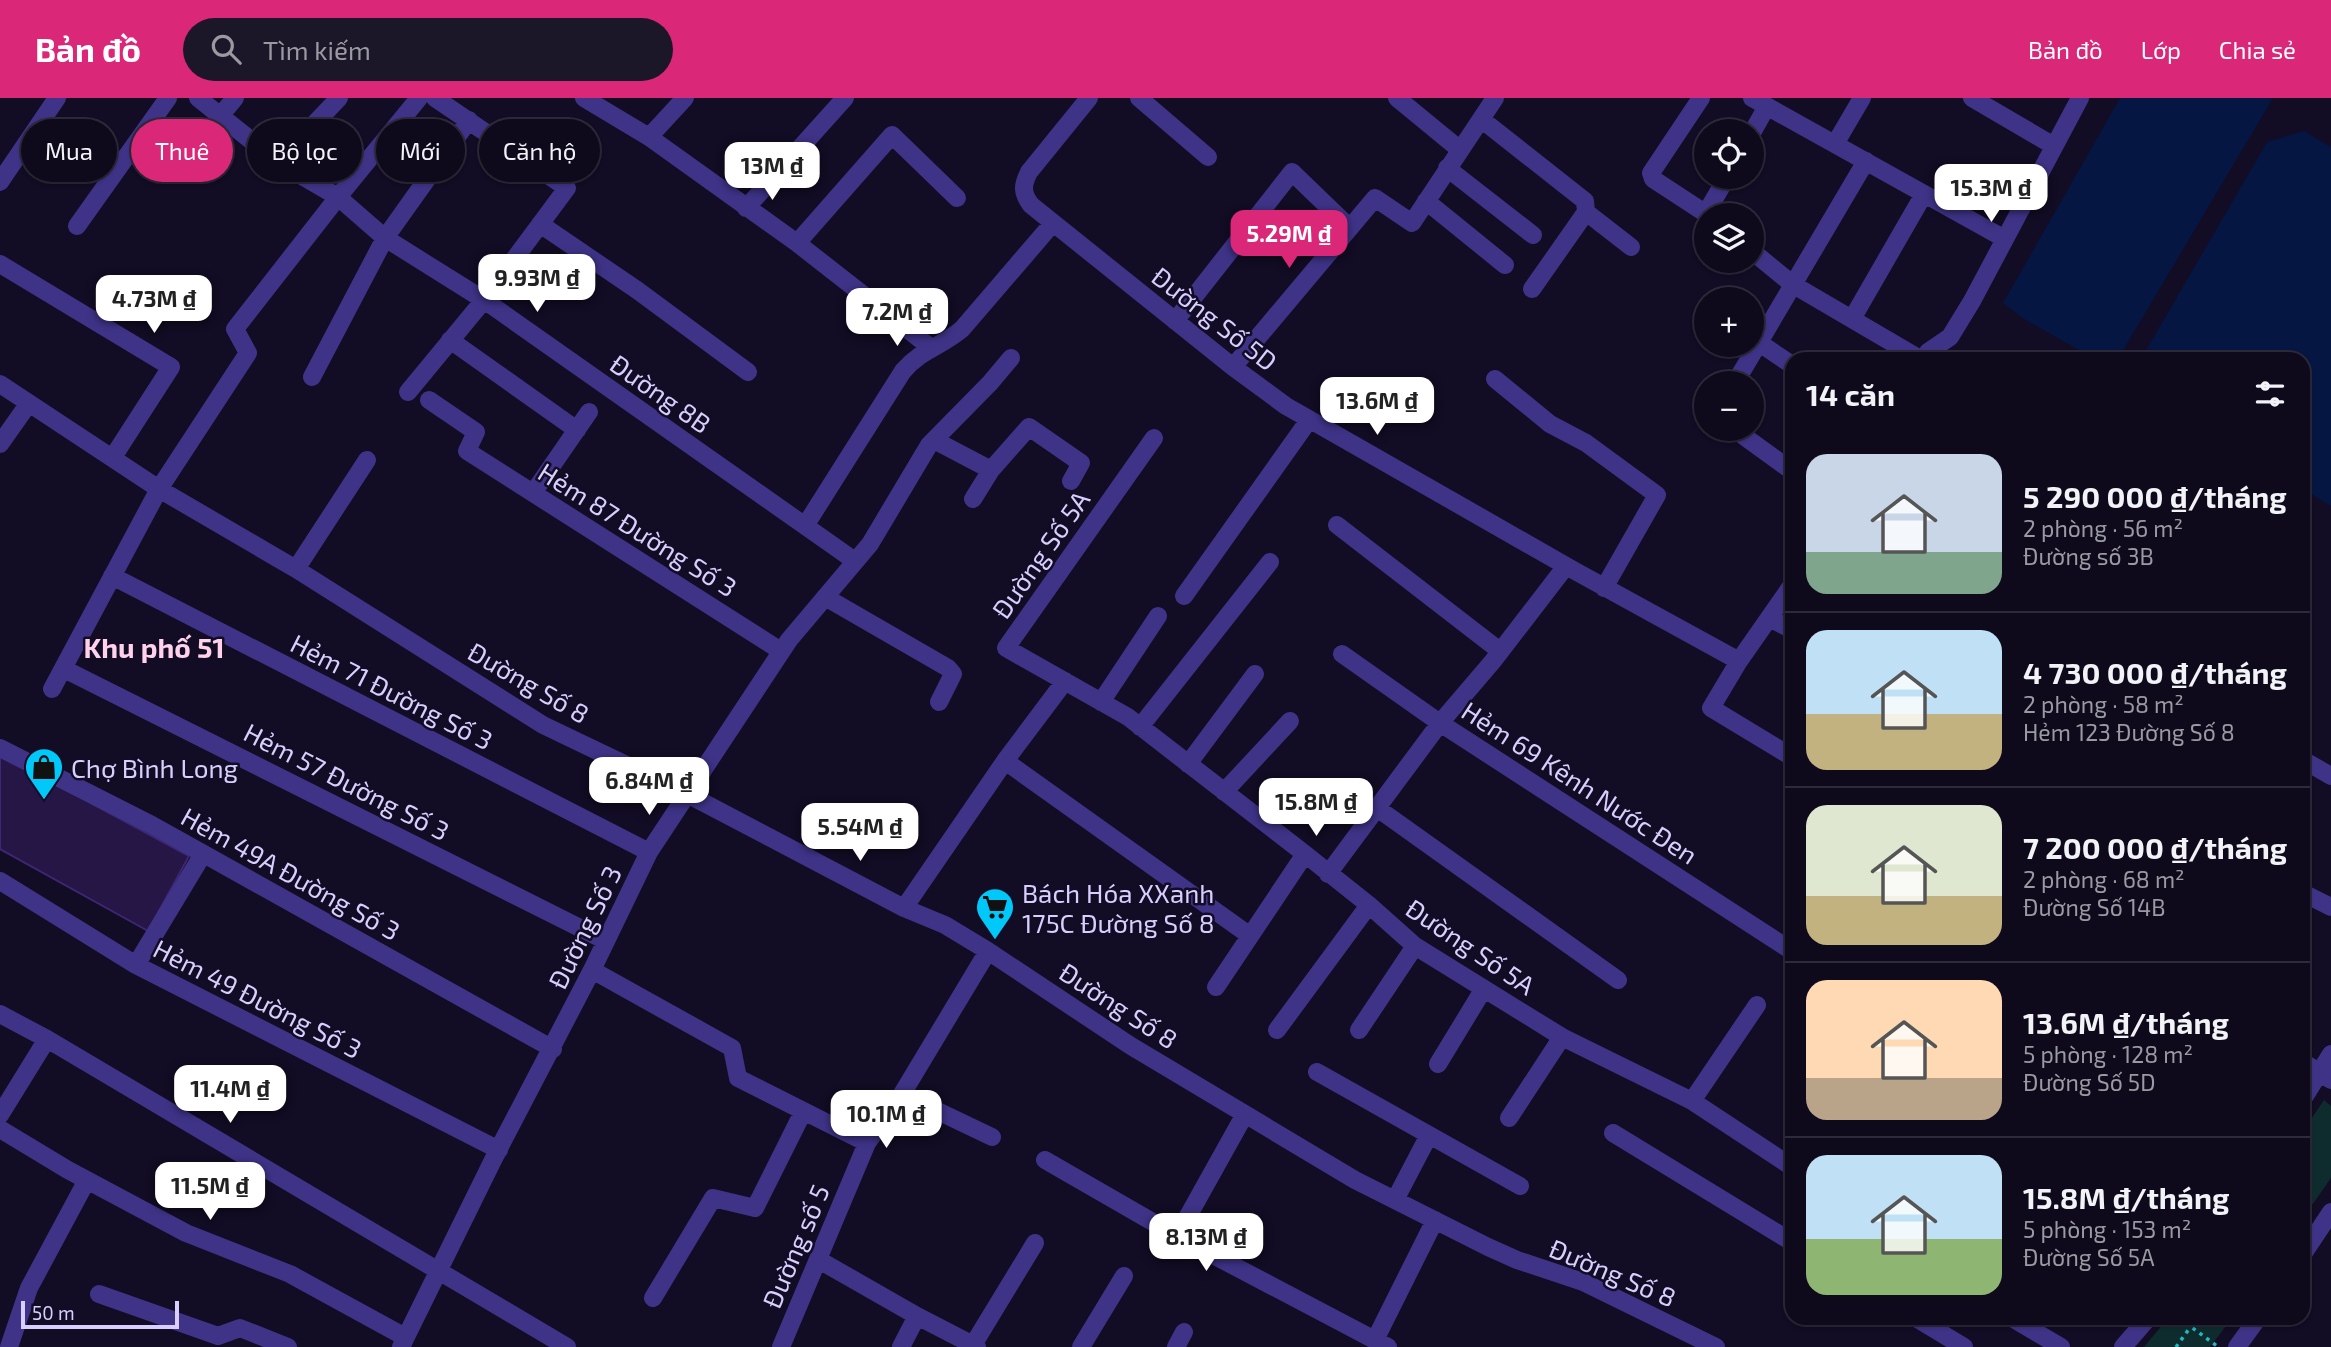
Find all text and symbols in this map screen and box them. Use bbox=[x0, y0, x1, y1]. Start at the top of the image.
search box bbox=[183, 18, 673, 81]
text: Bản đồ bbox=[35, 29, 141, 69]
icon: search bbox=[207, 30, 245, 68]
text: Tìm kiếm bbox=[263, 34, 371, 65]
text: Bản đồ bbox=[2028, 35, 2103, 64]
text: Lớp bbox=[2141, 35, 2181, 64]
text: Chia sẻ bbox=[2219, 35, 2296, 64]
chip: Mua bbox=[21, 119, 117, 182]
chip: Thuê bbox=[131, 119, 233, 182]
chip: Bộ lọc bbox=[247, 119, 362, 182]
chip: Mới bbox=[376, 119, 465, 182]
chip: Căn hộ bbox=[479, 119, 600, 182]
map controls bbox=[1694, 119, 1764, 441]
button: locate bbox=[1694, 119, 1764, 189]
pin: 13M ₫ bbox=[723, 142, 821, 202]
text: 13M ₫ bbox=[741, 151, 803, 179]
pin: 15.3M ₫ bbox=[1926, 164, 2056, 224]
text: 15.3M ₫ bbox=[1951, 173, 2031, 201]
button: layers bbox=[1694, 203, 1764, 273]
pin: 5.29M ₫ bbox=[1224, 211, 1354, 270]
text: 5.29M ₫ bbox=[1247, 219, 1331, 247]
pin: 9.93M ₫ bbox=[472, 254, 602, 314]
street label: Đường Số 5D bbox=[1146, 260, 1284, 376]
text: 9.93M ₫ bbox=[494, 263, 580, 291]
pin: 4.73M ₫ bbox=[89, 275, 219, 335]
text: 4.73M ₫ bbox=[112, 284, 196, 312]
button: + bbox=[1694, 287, 1764, 357]
pin: 7.2M ₫ bbox=[840, 288, 954, 348]
text: 7.2M ₫ bbox=[862, 297, 932, 325]
street label: Đường 8B bbox=[605, 347, 717, 439]
button: − bbox=[1694, 371, 1764, 441]
icon: filters bbox=[2251, 375, 2289, 413]
text: 14 căn bbox=[1806, 376, 1895, 412]
pin: 13.6M ₫ bbox=[1312, 378, 1442, 437]
text: 13.6M ₫ bbox=[1336, 386, 1418, 414]
street label: Hẻm 87 Đường Số 3 bbox=[533, 455, 743, 603]
text: 5 290 000 ₫/tháng bbox=[2023, 478, 2287, 514]
icon: home bbox=[1862, 482, 1946, 566]
street label: Đường Số 5A bbox=[985, 484, 1095, 624]
text: 2 phòng · 56 m² bbox=[2023, 514, 2183, 542]
text: Đường số 3B bbox=[2023, 542, 2154, 570]
street label: Hẻm 71 Đường Số 3 bbox=[286, 627, 498, 755]
district label: Khu phố 51 bbox=[84, 630, 224, 664]
street label: Đường Số 8 bbox=[463, 635, 595, 729]
text: 4 730 000 ₫/tháng bbox=[2023, 654, 2287, 690]
icon: home bbox=[1862, 658, 1946, 742]
text: 2 phòng · 58 m² bbox=[2023, 690, 2184, 718]
street label: Hẻm 69 Kênh Nước Đen bbox=[1457, 694, 1703, 870]
street label: Hẻm 57 Đường Số 3 bbox=[239, 716, 455, 846]
text: Hẻm 123 Đường Số 8 bbox=[2023, 718, 2235, 746]
shop icon: Chợ Bình Long bbox=[23, 746, 65, 801]
place label: Chợ Bình Long bbox=[71, 752, 238, 783]
pin: 6.84M ₫ bbox=[584, 758, 714, 817]
text: 6.84M ₫ bbox=[605, 766, 693, 794]
pin: 15.8M ₫ bbox=[1251, 778, 1381, 838]
text: 15.8M ₫ bbox=[1275, 787, 1357, 815]
street label: Hẻm 49A Đường Số 3 bbox=[176, 800, 406, 946]
pin: 5.54M ₫ bbox=[795, 804, 925, 863]
text: 5.54M ₫ bbox=[817, 812, 903, 840]
text: 7 200 000 ₫/tháng bbox=[2023, 829, 2287, 865]
icon: home bbox=[1862, 833, 1946, 917]
street label: Đường Số 3 bbox=[541, 860, 627, 994]
text: 2 phòng · 68 m² bbox=[2023, 865, 2185, 893]
place label: Bách Hóa XXanh 175C Đường Số 8 bbox=[1022, 877, 1215, 938]
supermarket icon: Bách Hóa XXanh 175C Đường Số 8 bbox=[974, 886, 1016, 941]
street label: Đường Số 5A bbox=[1401, 892, 1541, 1000]
text: Đường Số 14B bbox=[2023, 893, 2165, 921]
street label: Hẻm 49 Đường Số 3 bbox=[149, 932, 367, 1064]
street label: Đường Số 8 bbox=[1054, 955, 1184, 1055]
text: 13.6M ₫/tháng bbox=[2023, 1004, 2229, 1040]
icon: home bbox=[1862, 1008, 1946, 1092]
text: 5 phòng · 128 m² bbox=[2023, 1040, 2193, 1068]
pin: 11.4M ₫ bbox=[165, 1066, 295, 1125]
text: Đường Số 5D bbox=[2023, 1068, 2155, 1096]
text: 11.4M ₫ bbox=[190, 1074, 270, 1102]
pin: 10.1M ₫ bbox=[821, 1090, 951, 1150]
text: 10.1M ₫ bbox=[847, 1099, 925, 1127]
pin: 11.5M ₫ bbox=[145, 1162, 275, 1222]
text: 11.5M ₫ bbox=[171, 1171, 249, 1199]
text: 15.8M ₫/tháng bbox=[2023, 1179, 2229, 1215]
street label: Đường số 5 bbox=[755, 1180, 835, 1312]
icon: home bbox=[1862, 1183, 1946, 1267]
pin: 8.13M ₫ bbox=[1141, 1214, 1271, 1273]
text: 5 phòng · 153 m² bbox=[2023, 1215, 2191, 1243]
text: 8.13M ₫ bbox=[1165, 1222, 1247, 1250]
street label: Đường Số 8 bbox=[1545, 1231, 1681, 1313]
text: Đường Số 5A bbox=[2023, 1243, 2155, 1271]
scale bar bbox=[21, 1298, 178, 1330]
text: 50 m bbox=[32, 1301, 75, 1324]

